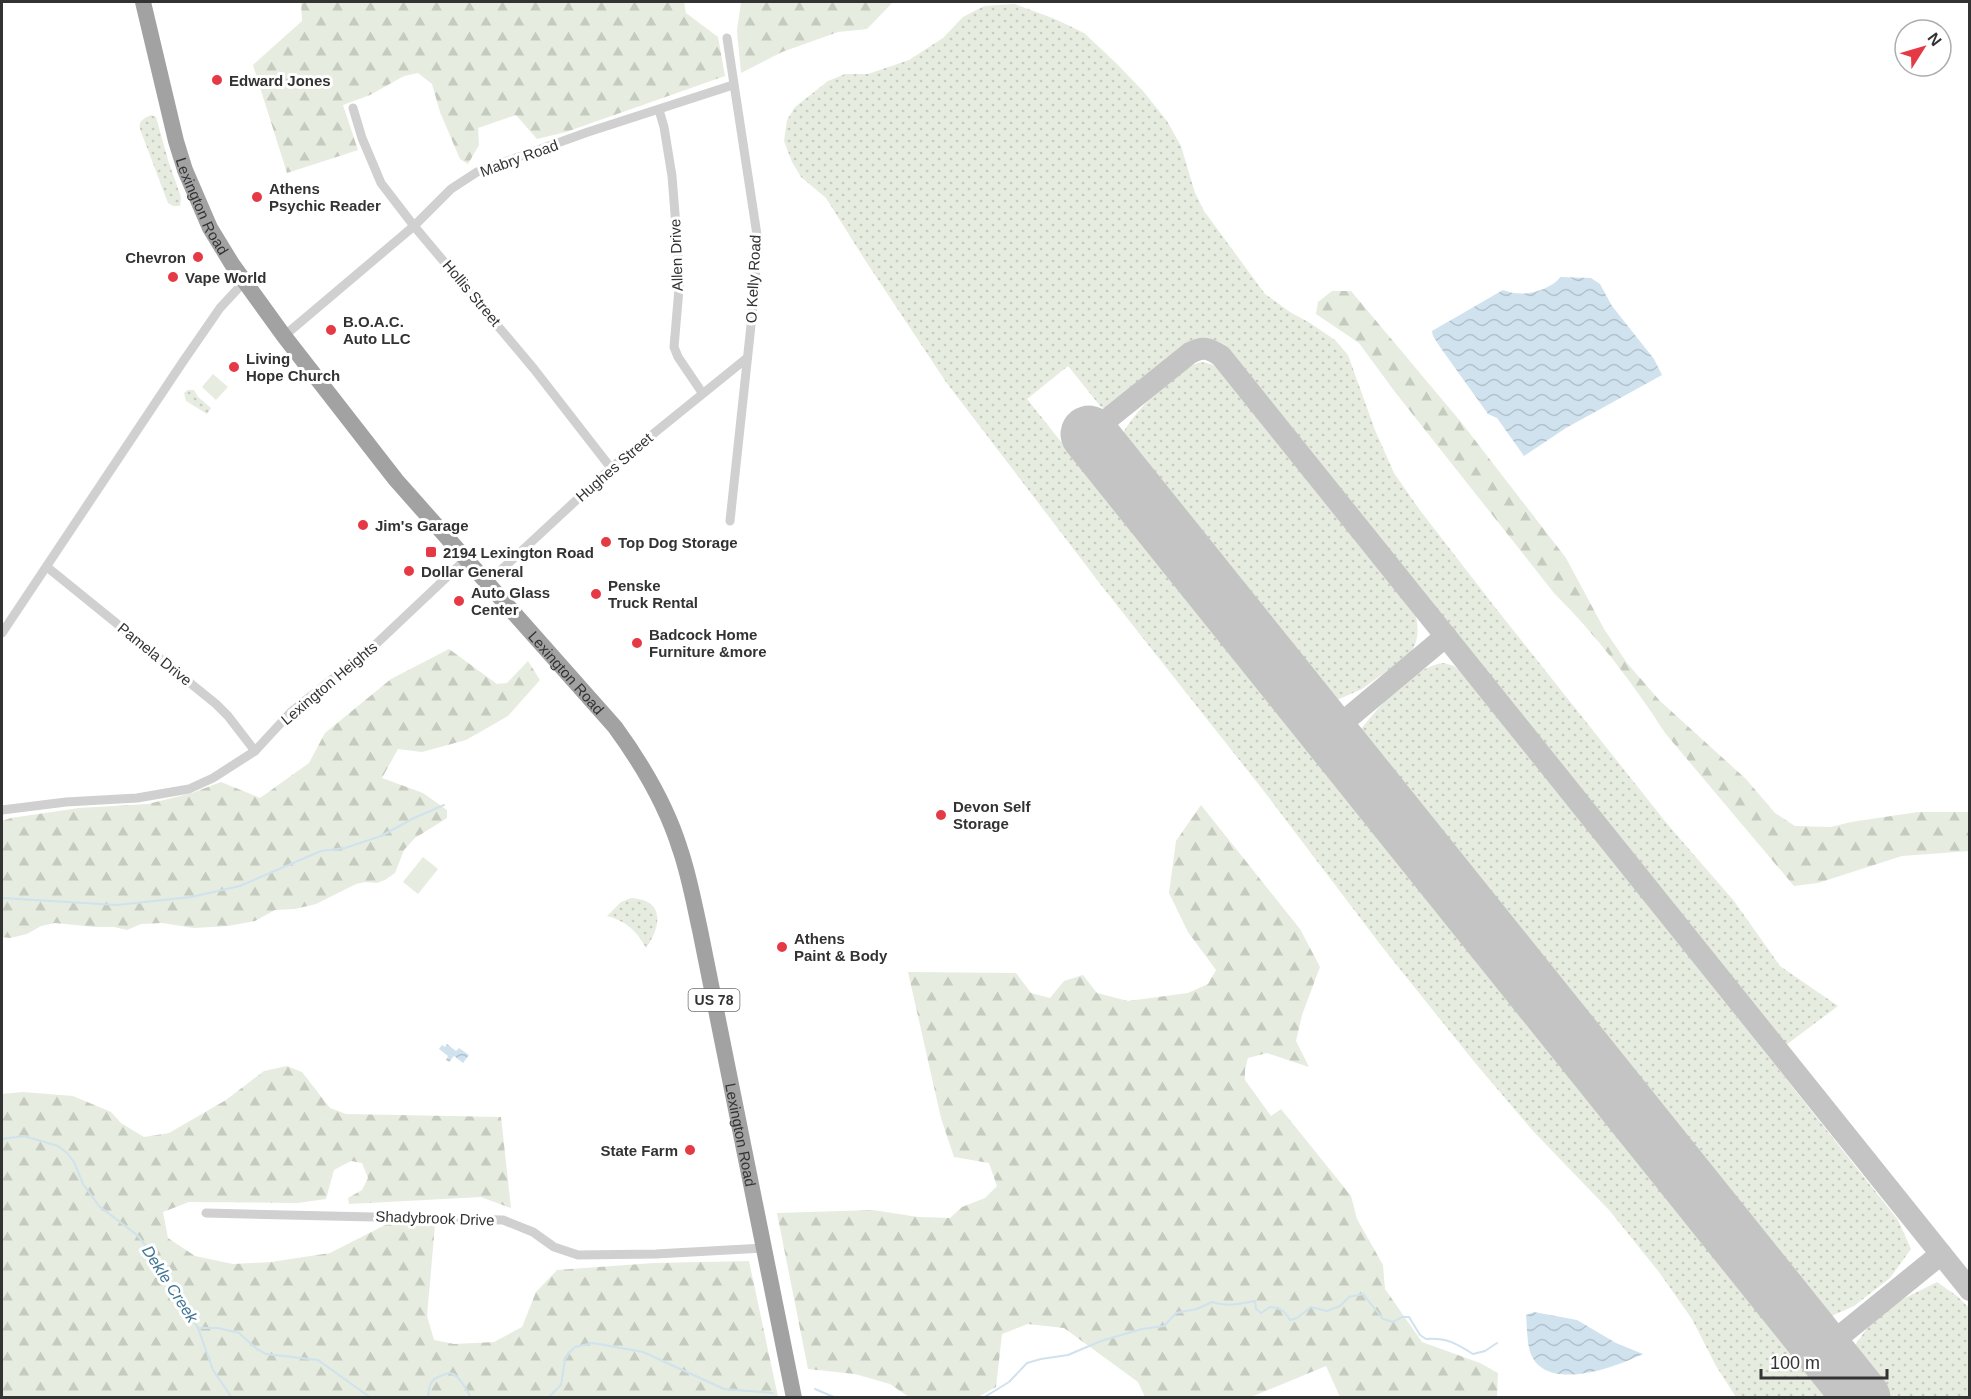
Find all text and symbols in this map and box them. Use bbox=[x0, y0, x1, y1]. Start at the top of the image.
north arrow bbox=[1893, 18, 1953, 78]
text: N bbox=[1924, 30, 1945, 49]
place label: Edward Jones bbox=[229, 72, 331, 89]
marker: Edward Jones bbox=[210, 73, 224, 87]
street label: Mabry Road bbox=[478, 136, 560, 180]
street label: Lexington Road bbox=[173, 155, 232, 257]
place label: Athens Psychic Reader bbox=[269, 180, 381, 214]
marker: Athens Psychic Reader bbox=[250, 190, 264, 204]
street label: Allen Drive bbox=[666, 218, 686, 292]
street label: O Kelly Road bbox=[742, 234, 764, 324]
place label: Chevron bbox=[125, 249, 186, 266]
marker: Chevron bbox=[191, 250, 205, 264]
street label: Hollis Street bbox=[440, 257, 505, 330]
place label: Vape World bbox=[185, 269, 266, 286]
marker: Vape World bbox=[166, 270, 180, 284]
place label: B.O.A.C. Auto LLC bbox=[343, 313, 411, 347]
marker: B.O.A.C. Auto LLC bbox=[324, 323, 338, 337]
place label: Living Hope Church bbox=[246, 350, 340, 384]
marker: Living Hope Church bbox=[227, 360, 241, 374]
street label: Hughes Street bbox=[572, 429, 656, 505]
place label: Jim's Garage bbox=[375, 517, 469, 534]
marker: Jim's Garage bbox=[356, 518, 370, 532]
place label: Top Dog Storage bbox=[618, 534, 738, 551]
marker: Top Dog Storage bbox=[599, 535, 613, 549]
place label: 2194 Lexington Road bbox=[443, 544, 594, 561]
marker: 2194 Lexington Road bbox=[424, 545, 438, 559]
place label: Dollar General bbox=[421, 563, 524, 580]
marker: Dollar General bbox=[402, 564, 416, 578]
place label: Penske Truck Rental bbox=[608, 577, 698, 611]
place label: Auto Glass Center bbox=[471, 584, 550, 618]
marker: Penske Truck Rental bbox=[589, 587, 603, 601]
marker: Auto Glass Center bbox=[452, 594, 466, 608]
street label: Pamela Drive bbox=[115, 619, 195, 689]
place label: Badcock Home Furniture &more bbox=[649, 626, 767, 660]
street label: Lexington Road bbox=[525, 627, 608, 717]
marker: Badcock Home Furniture &more bbox=[630, 636, 644, 650]
street label: Lexington Heights bbox=[278, 638, 380, 728]
place label: Devon Self Storage bbox=[953, 798, 1032, 832]
marker: Devon Self Storage bbox=[934, 808, 948, 822]
place label: Athens Paint & Body bbox=[794, 930, 888, 964]
marker: Athens Paint & Body bbox=[775, 940, 789, 954]
road number: US 78 bbox=[688, 989, 740, 1011]
street label: Lexington Road bbox=[722, 1081, 760, 1188]
place label: State Farm bbox=[600, 1142, 678, 1159]
marker: State Farm bbox=[683, 1143, 697, 1157]
street label: Shadybrook Drive bbox=[375, 1207, 495, 1229]
water label: Dekle Creek bbox=[139, 1242, 202, 1326]
scale bar bbox=[1761, 1342, 1887, 1380]
text: 100 m bbox=[1770, 1353, 1820, 1373]

